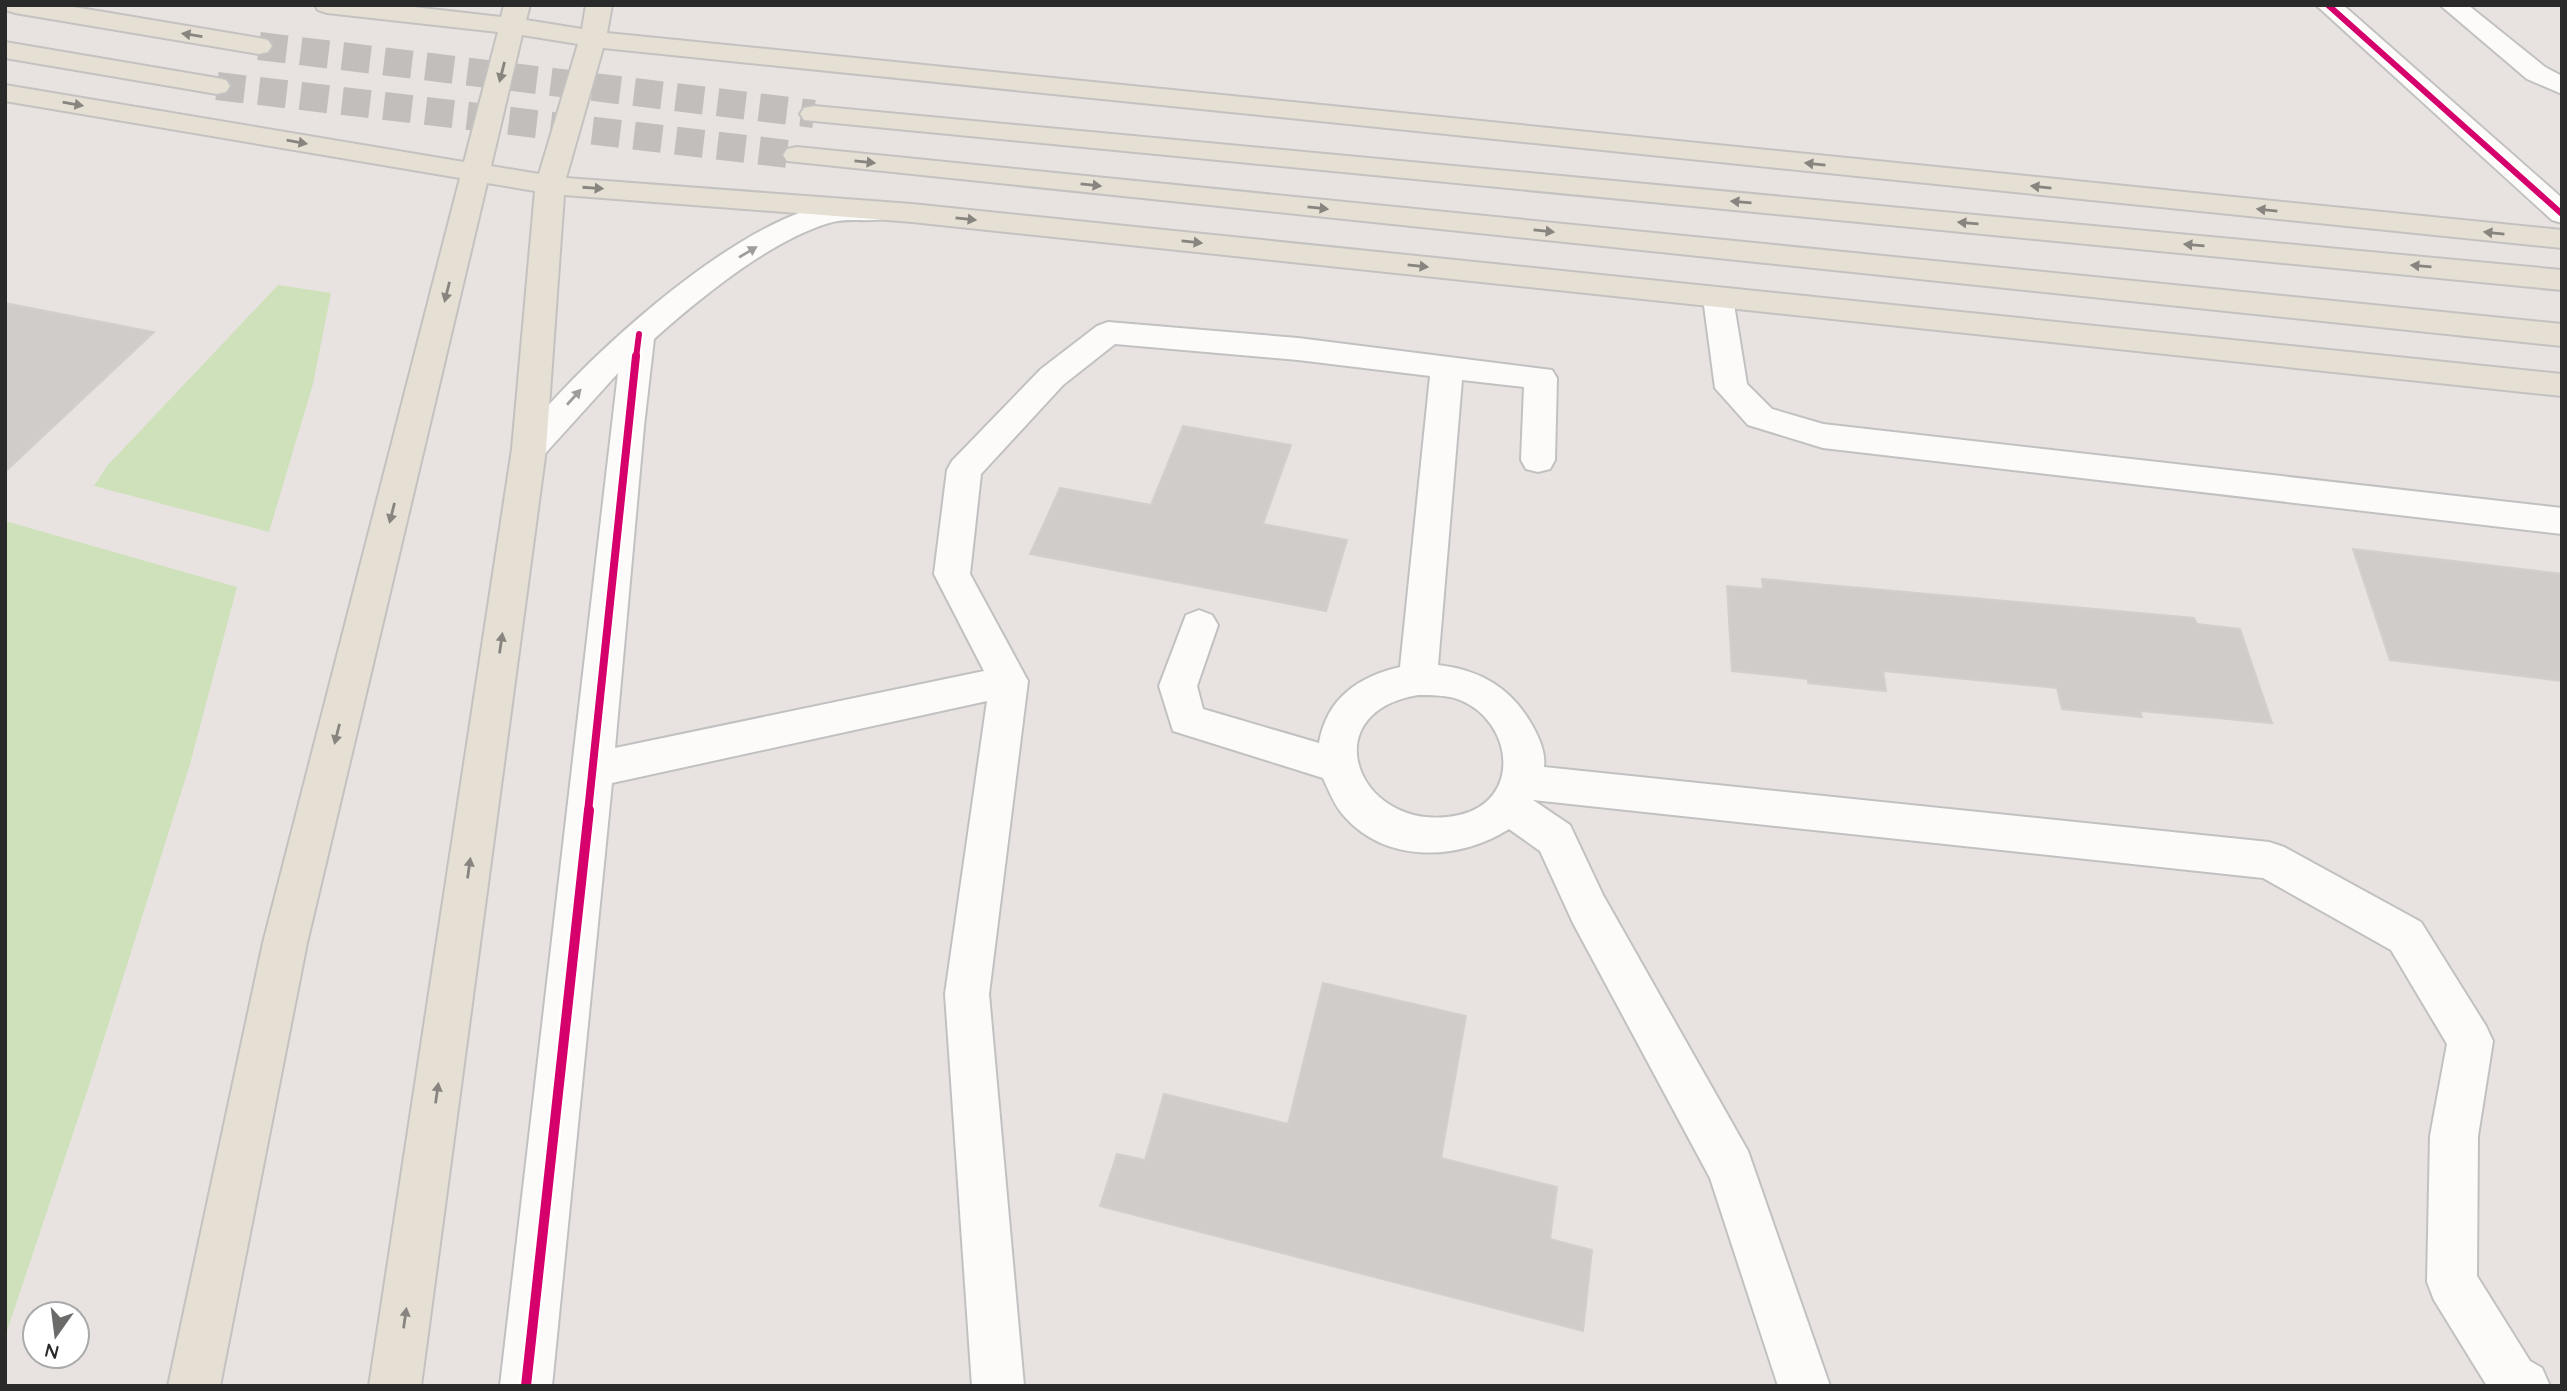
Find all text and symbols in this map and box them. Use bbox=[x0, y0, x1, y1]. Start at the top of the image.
one-way arrow bbox=[181, 29, 203, 40]
one-way arrow bbox=[496, 61, 507, 83]
one-way arrow bbox=[62, 99, 84, 110]
one-way arrow bbox=[286, 137, 308, 148]
one-way arrow bbox=[854, 157, 876, 168]
one-way arrow bbox=[1804, 158, 1826, 169]
one-way arrow bbox=[1081, 180, 1103, 191]
one-way arrow bbox=[2030, 181, 2052, 192]
one-way arrow bbox=[582, 183, 604, 194]
one-way arrow bbox=[1730, 196, 1752, 207]
one-way arrow bbox=[1307, 202, 1329, 213]
one-way arrow bbox=[2256, 204, 2278, 215]
one-way arrow bbox=[955, 213, 977, 224]
one-way arrow bbox=[1956, 218, 1978, 229]
one-way arrow bbox=[1533, 225, 1555, 236]
one-way arrow bbox=[2483, 227, 2505, 238]
one-way arrow bbox=[1181, 237, 1203, 248]
one-way arrow bbox=[2183, 239, 2205, 250]
one-way arrow bbox=[739, 246, 758, 259]
one-way arrow bbox=[1407, 261, 1429, 272]
one-way arrow bbox=[2409, 261, 2431, 272]
one-way arrow bbox=[441, 282, 452, 304]
one-way arrow bbox=[566, 388, 582, 406]
one-way arrow bbox=[386, 502, 397, 524]
one-way arrow bbox=[496, 631, 507, 653]
one-way arrow bbox=[331, 723, 342, 745]
one-way arrow bbox=[464, 857, 475, 879]
one-way arrow bbox=[432, 1082, 443, 1104]
north arrow bbox=[21, 1300, 91, 1370]
one-way arrow bbox=[399, 1307, 410, 1329]
text: N bbox=[42, 1338, 62, 1365]

